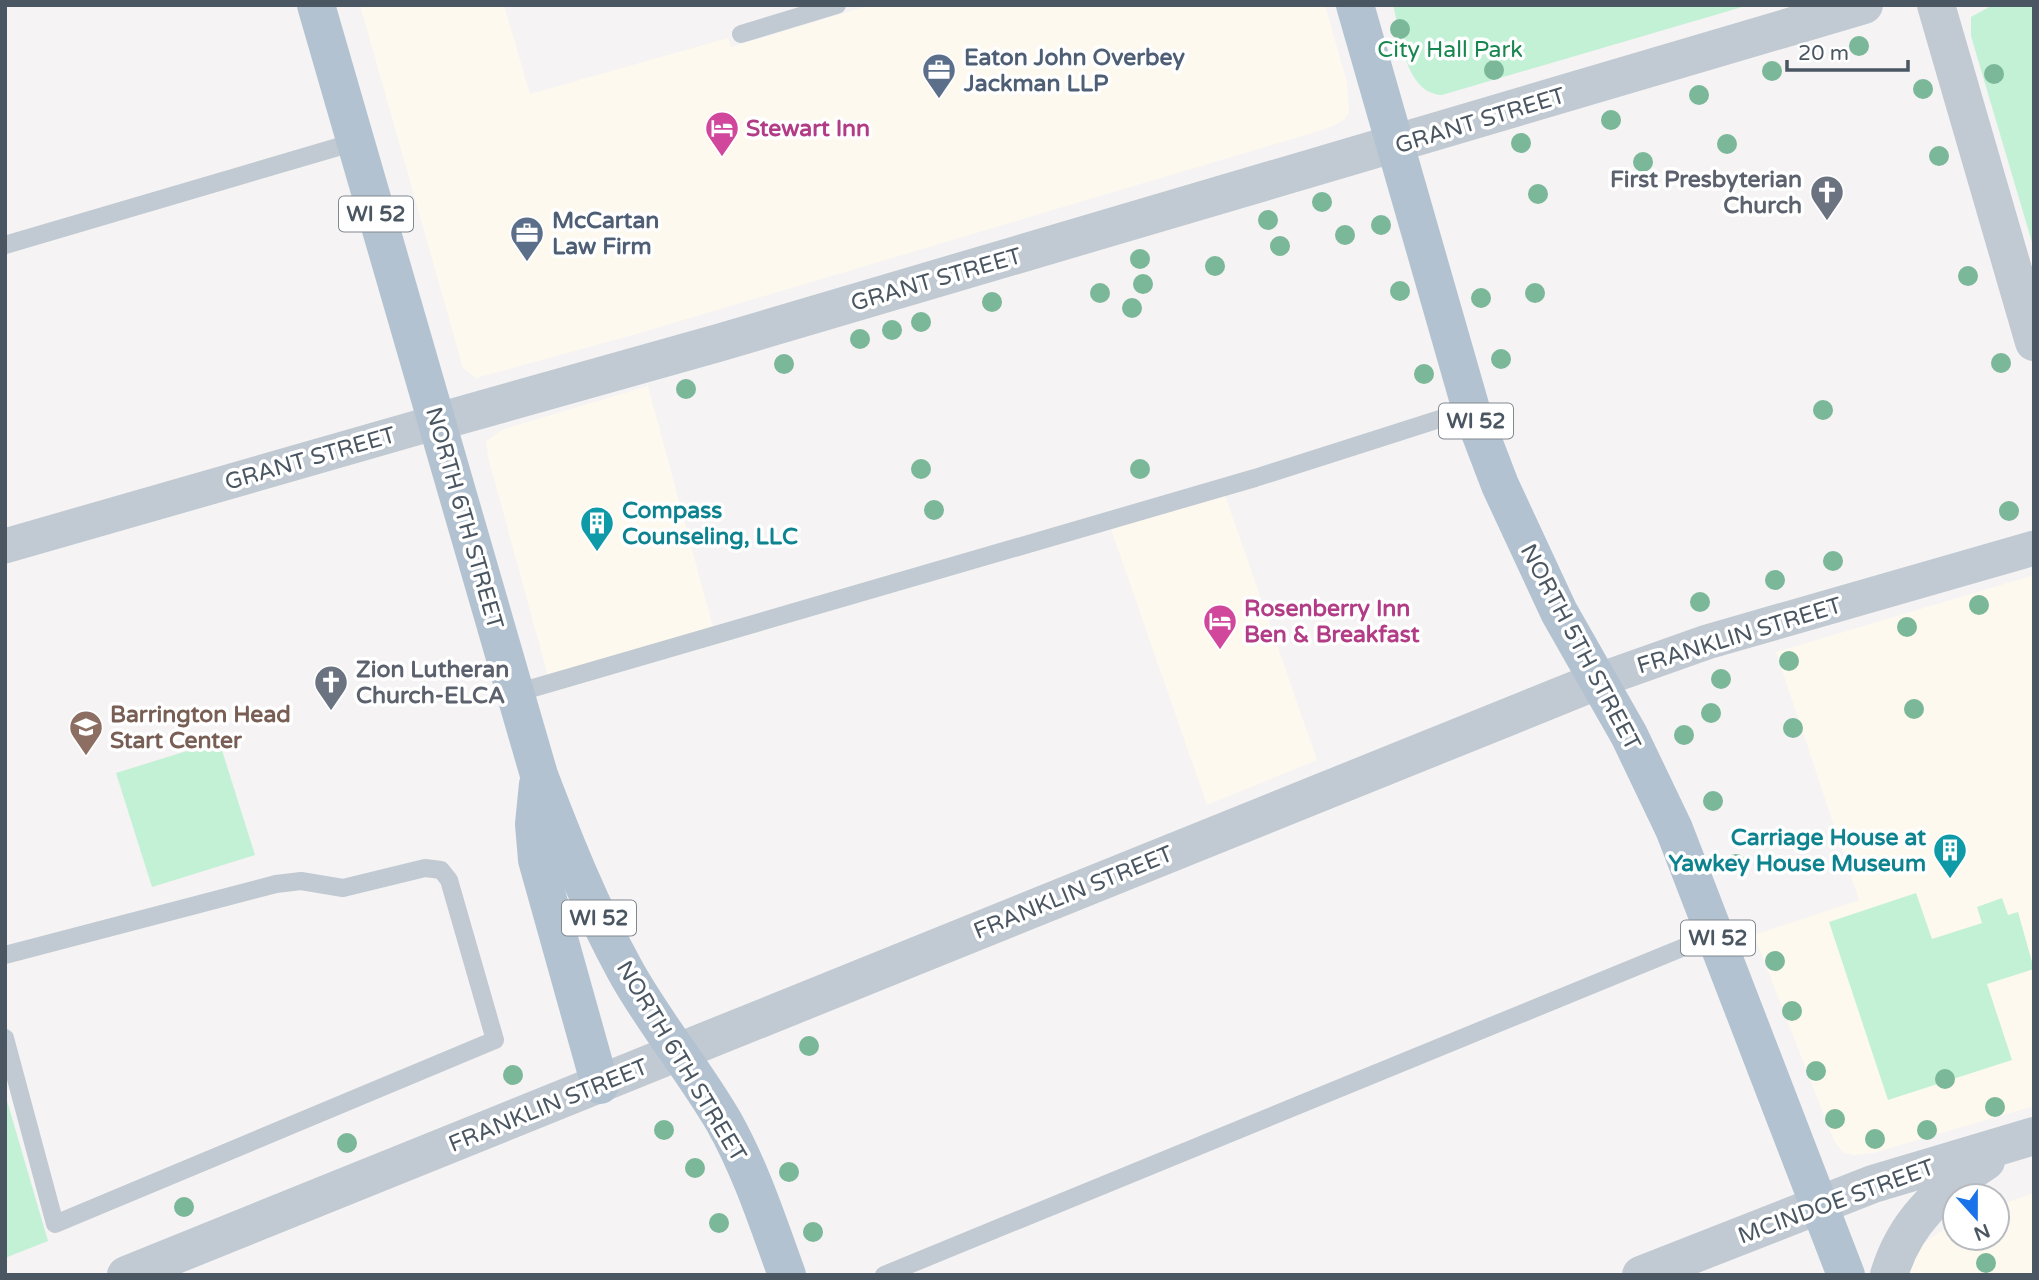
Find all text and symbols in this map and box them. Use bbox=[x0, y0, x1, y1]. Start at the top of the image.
scale bar bbox=[1787, 28, 1908, 72]
park label: City Hall Park bbox=[1377, 36, 1523, 64]
text: 20 m bbox=[1798, 41, 1849, 66]
place label: Eaton John Overbey Jackman LLP bbox=[963, 44, 1185, 98]
office icon: Eaton John Overbey Jackman LLP bbox=[920, 51, 958, 100]
street label: GRANT STREET bbox=[1392, 82, 1569, 160]
hotel icon: Stewart Inn bbox=[703, 109, 741, 158]
place label: Stewart Inn bbox=[746, 115, 870, 143]
place label: First Presbyterian Church bbox=[1610, 166, 1802, 220]
church icon: First Presbyterian Church bbox=[1808, 173, 1846, 222]
road number: WI 52 bbox=[339, 196, 413, 232]
place label: McCartan Law Firm bbox=[552, 207, 659, 261]
office icon: McCartan Law Firm bbox=[508, 214, 546, 263]
street label: GRANT STREET bbox=[848, 242, 1025, 318]
street label: NORTH 6TH STREET bbox=[419, 404, 509, 633]
road number: WI 52 bbox=[1439, 404, 1513, 438]
street label: GRANT STREET bbox=[222, 421, 399, 497]
place label: Compass Counseling, LLC bbox=[622, 497, 798, 551]
building icon: Compass Counseling, LLC bbox=[578, 504, 616, 553]
street label: NORTH 5TH STREET bbox=[1514, 539, 1646, 755]
street label: FRANKLIN STREET bbox=[1633, 591, 1845, 680]
place label: Rosenberry Inn Ben & Breakfast bbox=[1244, 595, 1420, 649]
hotel icon: Rosenberry Inn Ben & Breakfast bbox=[1201, 602, 1239, 651]
place label: Zion Lutheran Church-ELCA bbox=[356, 656, 509, 710]
church icon: Zion Lutheran Church-ELCA bbox=[312, 663, 350, 712]
place label: Barrington Head Start Center bbox=[110, 701, 291, 755]
school or university icon: Barrington Head Start Center bbox=[67, 708, 105, 757]
place label: Carriage House at Yawkey House Museum bbox=[1668, 824, 1926, 878]
building icon: Carriage House at Yawkey House Museum bbox=[1931, 831, 1969, 880]
street label: FRANKLIN STREET bbox=[970, 840, 1177, 946]
road number: WI 52 bbox=[562, 900, 636, 936]
road number: WI 52 bbox=[1681, 920, 1755, 956]
street label: NORTH 6TH STREET bbox=[610, 956, 752, 1167]
street label: FRANKLIN STREET bbox=[445, 1053, 652, 1159]
street label: MCINDOE STREET bbox=[1734, 1153, 1938, 1250]
north arrow bbox=[1941, 1182, 2011, 1252]
text: N bbox=[1971, 1219, 1993, 1245]

